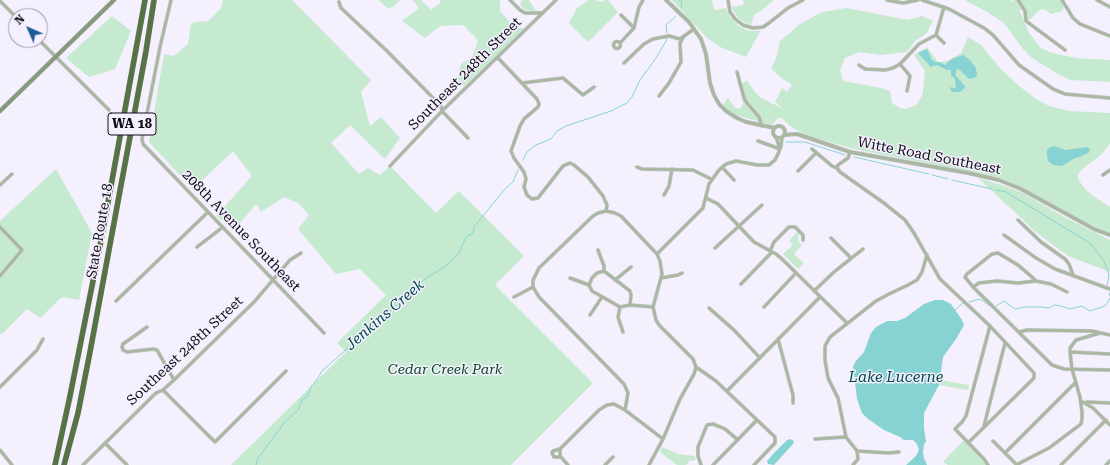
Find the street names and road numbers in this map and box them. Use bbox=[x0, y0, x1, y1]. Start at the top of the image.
street label: Southeast 248th Street bbox=[405, 14, 525, 134]
road number: WA 18 bbox=[108, 113, 156, 135]
street label: Witte Road Southeast bbox=[856, 134, 1002, 178]
street label: 208th Avenue Southeast bbox=[178, 167, 304, 295]
street label: State Route 18 bbox=[83, 182, 117, 280]
street label: Southeast 248th Street bbox=[123, 293, 247, 409]

